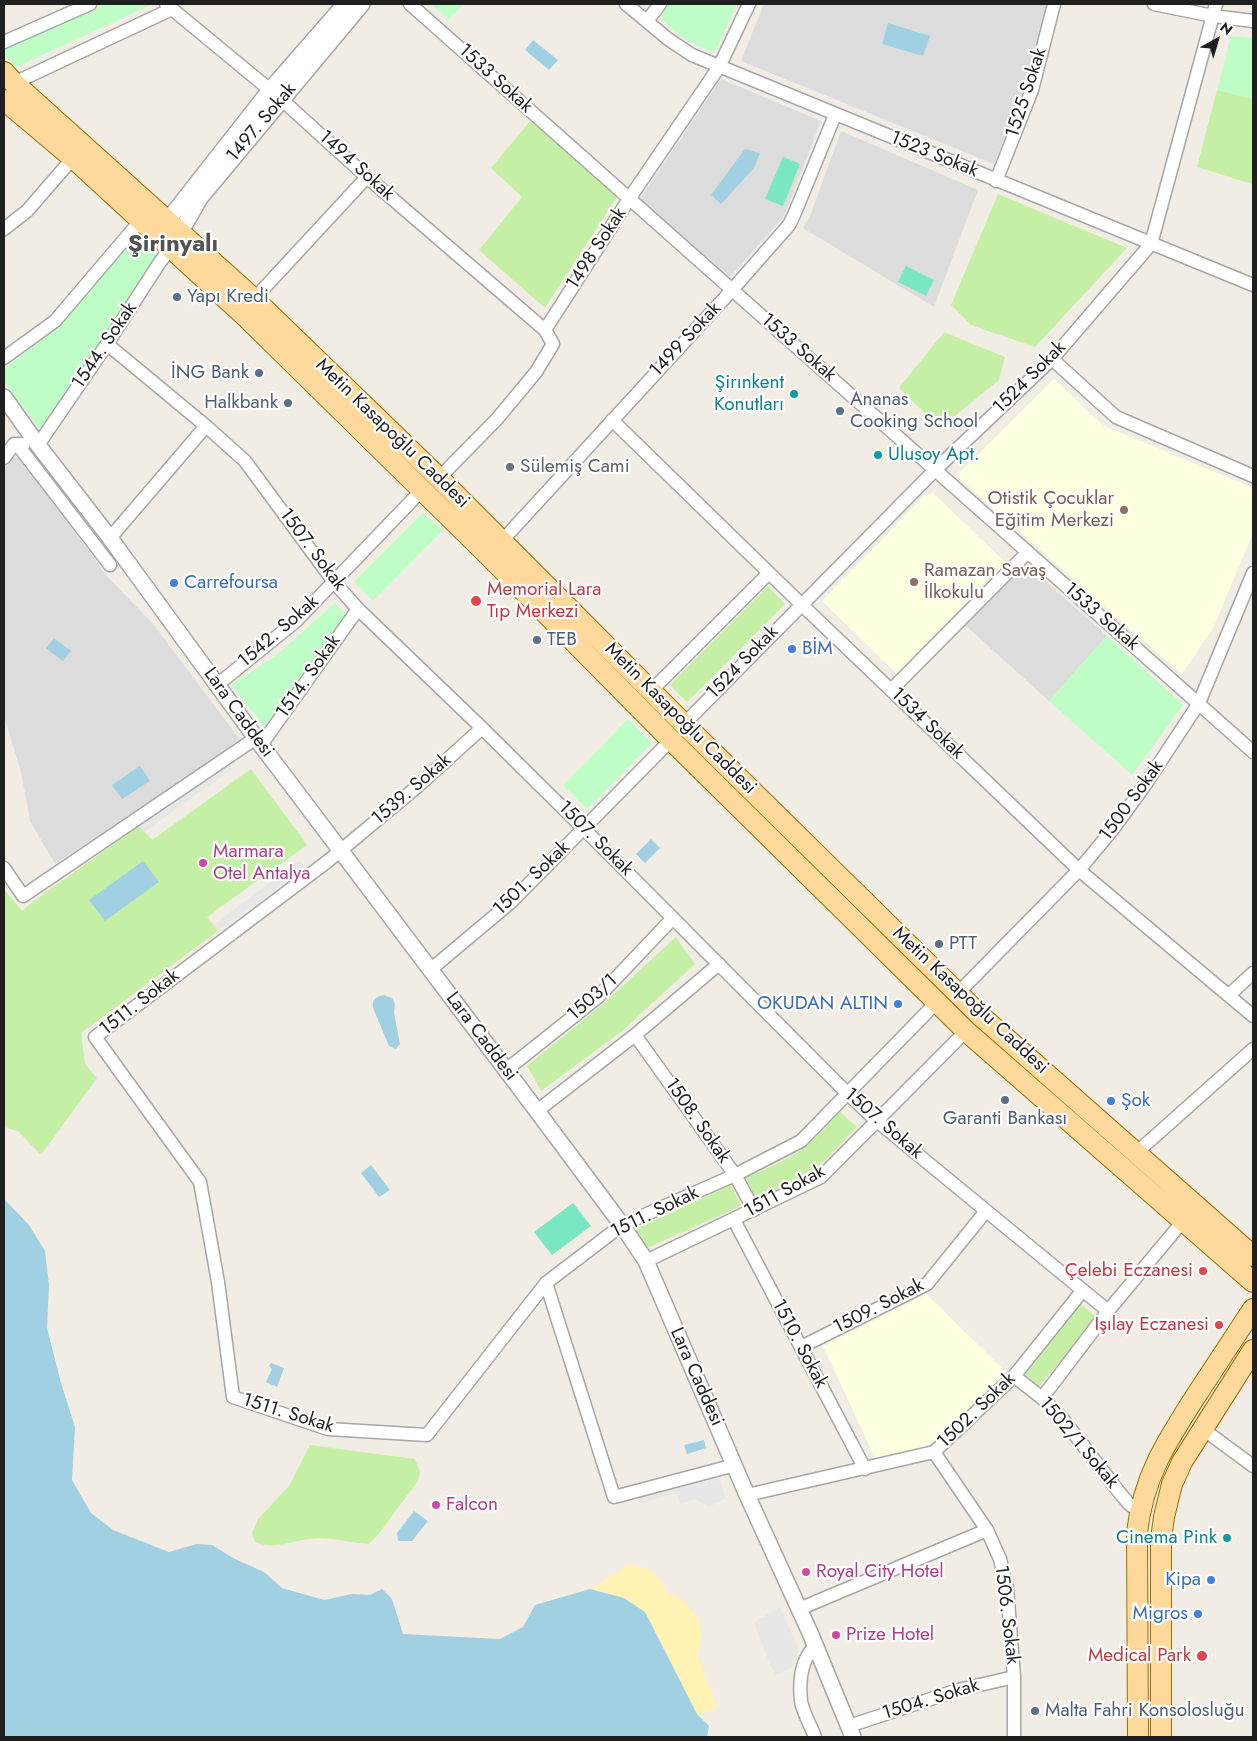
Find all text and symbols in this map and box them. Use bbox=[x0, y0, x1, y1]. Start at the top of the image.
north arrow bbox=[1192, 15, 1242, 65]
text: N bbox=[1216, 17, 1237, 40]
street label: 1533 Sokak bbox=[453, 40, 537, 118]
street label: 1525 Sokak bbox=[1002, 45, 1052, 141]
street label: 1497. Sokak bbox=[222, 79, 302, 167]
street label: 1494 Sokak bbox=[313, 126, 399, 206]
street label: 1523 Sokak bbox=[887, 127, 981, 183]
street label: 1498 Sokak bbox=[562, 204, 632, 294]
district label: Şirinyalı bbox=[128, 231, 218, 259]
place label: Yapı Kredi bbox=[187, 286, 269, 308]
marker: Yapı Kredi bbox=[171, 291, 183, 303]
street label: 1544. Sokak bbox=[68, 298, 142, 394]
street label: 1499 Sokak bbox=[646, 298, 726, 382]
street label: 1533 Sokak bbox=[756, 309, 840, 387]
street label: 1524 Sokak bbox=[989, 337, 1071, 419]
street label: Metin Kasapoğlu Caddesi bbox=[310, 354, 474, 514]
place label: İNG Bank bbox=[171, 362, 249, 384]
marker: İNG Bank bbox=[253, 367, 265, 379]
place label: Şirınkent Konutları bbox=[714, 372, 784, 416]
marker: Şirınkent Konutları bbox=[788, 388, 800, 400]
place label: Ananas Cooking School bbox=[850, 389, 978, 433]
place label: Halkbank bbox=[204, 392, 278, 414]
marker: Halkbank bbox=[282, 397, 294, 409]
marker: Ananas Cooking School bbox=[834, 405, 846, 417]
place label: Ulusoy Apt. bbox=[888, 444, 980, 466]
marker: Ulusoy Apt. bbox=[872, 449, 884, 461]
place label: Sülemiş Cami bbox=[520, 456, 630, 478]
marker: Sülemiş Cami bbox=[504, 461, 516, 473]
place label: Otistik Çocuklar Eğitim Merkezi bbox=[987, 488, 1114, 532]
street label: 1507. Sokak bbox=[274, 504, 350, 596]
marker: Otistik Çocuklar Eğitim Merkezi bbox=[1118, 504, 1130, 516]
place label: Ramazan Savaş İlkokulu bbox=[924, 560, 1046, 604]
place label: Carrefoursa bbox=[184, 572, 278, 594]
marker: Ramazan Savaş İlkokulu bbox=[908, 576, 920, 588]
marker: Carrefoursa bbox=[168, 577, 180, 589]
street label: 1533 Sokak bbox=[1059, 578, 1143, 656]
place label: Memorial Lara Tıp Merkezi bbox=[487, 579, 601, 623]
street label: 1542. Sokak bbox=[234, 591, 324, 673]
marker: Memorial Lara Tıp Merkezi bbox=[469, 594, 483, 608]
street label: 1524 Sokak bbox=[702, 621, 784, 705]
place label: TEB bbox=[547, 629, 577, 651]
street label: 1514. Sokak bbox=[272, 631, 346, 723]
marker: TEB bbox=[531, 634, 543, 646]
street label: Metin Kasapoğlu Caddesi bbox=[599, 638, 761, 800]
place label: BİM bbox=[802, 638, 833, 660]
marker: BİM bbox=[786, 643, 798, 655]
street label: Lara Caddesi bbox=[198, 664, 278, 762]
street label: 1534 Sokak bbox=[886, 683, 968, 765]
street label: 1539. Sokak bbox=[368, 749, 456, 831]
street label: 1500 Sokak bbox=[1095, 756, 1169, 846]
street label: 1507. Sokak bbox=[553, 797, 637, 881]
street label: 1501. Sokak bbox=[489, 837, 575, 921]
place label: Marmara Otel Antalya bbox=[213, 841, 311, 885]
marker: Marmara Otel Antalya bbox=[197, 857, 209, 869]
street label: Metin Kasapoğlu Caddesi bbox=[887, 923, 1053, 1079]
place label: PTT bbox=[949, 933, 977, 955]
marker: PTT bbox=[933, 938, 945, 950]
street label: 1511. Sokak bbox=[96, 965, 184, 1041]
street label: 1503/1 bbox=[563, 970, 623, 1026]
street label: Lara Caddesi bbox=[440, 988, 522, 1086]
place label: OKUDAN ALTIN bbox=[757, 993, 888, 1015]
marker: OKUDAN ALTIN bbox=[892, 998, 904, 1010]
street label: 1508. Sokak bbox=[659, 1074, 735, 1168]
street label: 1507. Sokak bbox=[839, 1084, 927, 1164]
place label: Şok bbox=[1121, 1090, 1150, 1112]
marker: Garanti Bankası bbox=[999, 1094, 1011, 1106]
marker: Şok bbox=[1105, 1095, 1117, 1107]
place label: Garanti Bankası bbox=[943, 1108, 1067, 1130]
street label: 1511 Sokak bbox=[741, 1161, 829, 1223]
street label: 1511. Sokak bbox=[608, 1182, 702, 1244]
place label: Çelebi Eczanesi bbox=[1065, 1260, 1193, 1282]
marker: Çelebi Eczanesi bbox=[1197, 1265, 1209, 1277]
street label: 1509. Sokak bbox=[830, 1275, 928, 1339]
street label: 1510. Sokak bbox=[766, 1296, 832, 1392]
place label: Işılay Eczanesi bbox=[1095, 1314, 1209, 1336]
marker: Işılay Eczanesi bbox=[1213, 1319, 1225, 1331]
street label: Lara Caddesi bbox=[664, 1324, 728, 1430]
street label: 1502. Sokak bbox=[933, 1368, 1021, 1454]
street label: 1511. Sokak bbox=[240, 1389, 336, 1439]
street label: 1502/1 Sokak bbox=[1033, 1393, 1123, 1493]
place label: Falcon bbox=[446, 1494, 498, 1516]
marker: Falcon bbox=[430, 1499, 442, 1511]
place label: Cinema Pink bbox=[1116, 1527, 1217, 1549]
marker: Cinema Pink bbox=[1221, 1532, 1233, 1544]
place label: Royal City Hotel bbox=[816, 1561, 944, 1583]
street label: 1506. Sokak bbox=[989, 1564, 1023, 1666]
marker: Royal City Hotel bbox=[800, 1566, 812, 1578]
place label: Kipa bbox=[1165, 1569, 1201, 1591]
marker: Kipa bbox=[1205, 1574, 1217, 1586]
place label: Migros bbox=[1133, 1603, 1188, 1625]
marker: Migros bbox=[1192, 1608, 1204, 1620]
place label: Prize Hotel bbox=[846, 1624, 934, 1646]
marker: Prize Hotel bbox=[830, 1629, 842, 1641]
place label: Medical Park bbox=[1088, 1645, 1191, 1667]
marker: Medical Park bbox=[1195, 1649, 1209, 1663]
street label: 1504. Sokak bbox=[880, 1675, 982, 1725]
place label: Malta Fahri Konsolosluğu bbox=[1045, 1700, 1245, 1722]
marker: Malta Fahri Konsolosluğu bbox=[1029, 1705, 1041, 1717]

